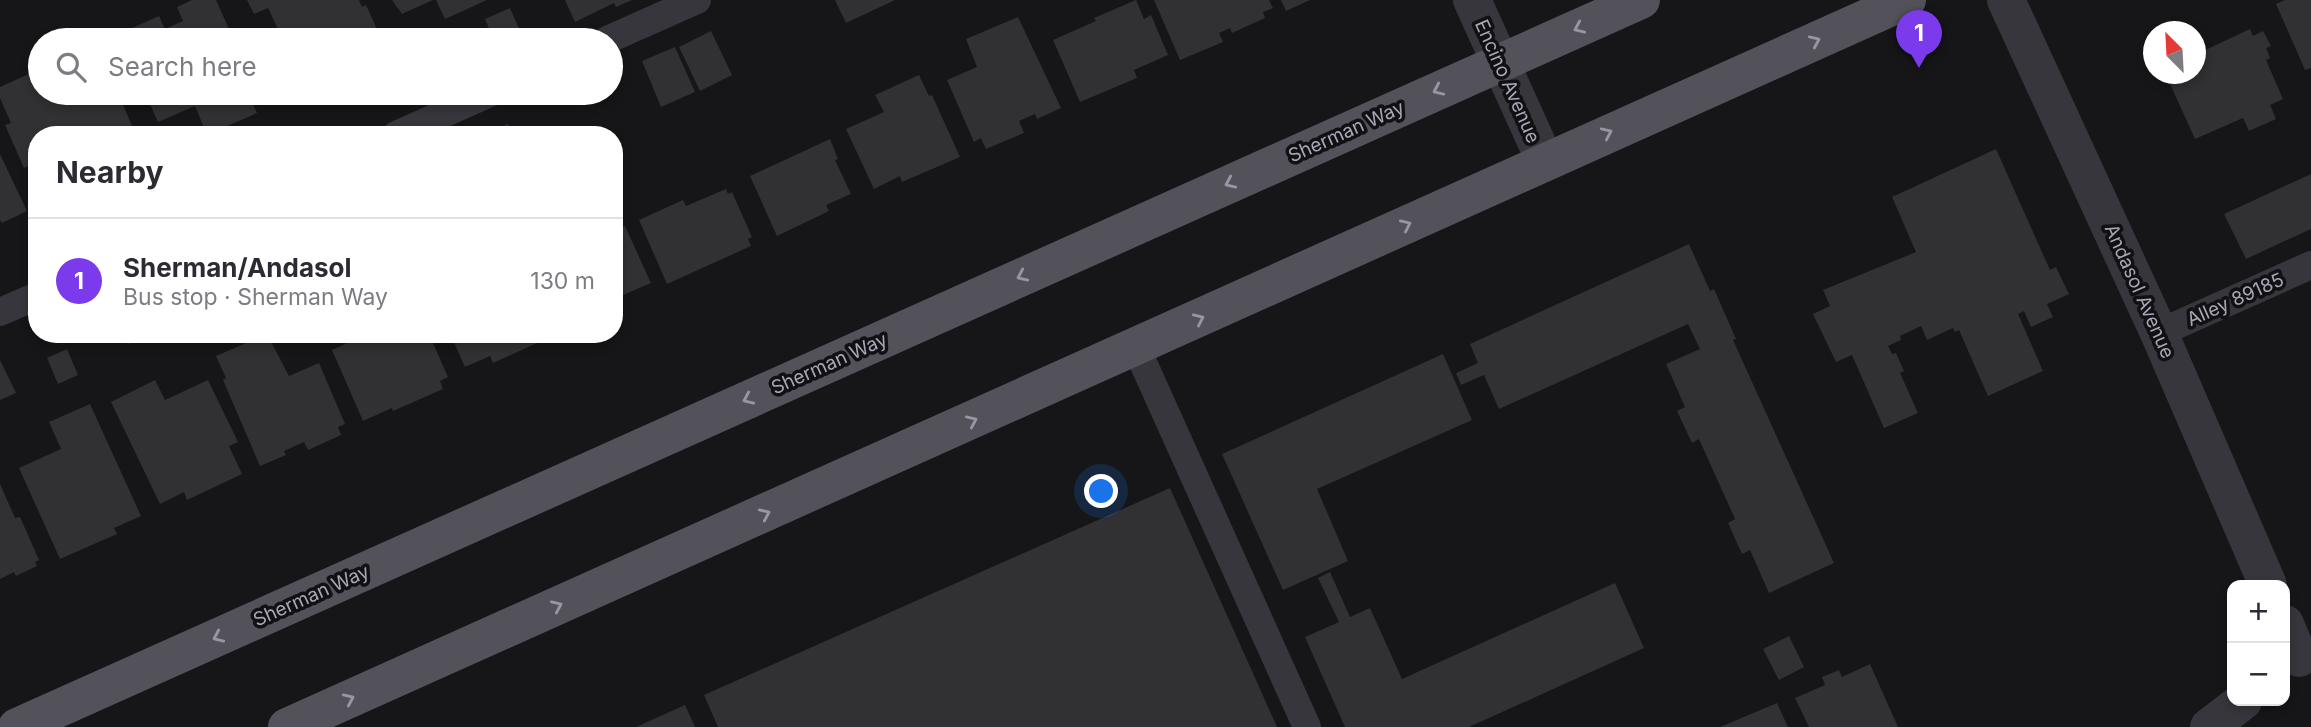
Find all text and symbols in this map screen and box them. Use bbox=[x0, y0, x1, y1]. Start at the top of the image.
pin: 1 bbox=[1896, 10, 1942, 68]
street label: Encino Avenue bbox=[1470, 16, 1545, 147]
one-way arrow bbox=[1573, 20, 1586, 34]
north arrow bbox=[2143, 21, 2206, 84]
search box bbox=[28, 28, 623, 105]
one-way arrow bbox=[1808, 35, 1820, 49]
icon: search bbox=[52, 48, 90, 86]
text: Search here bbox=[108, 51, 257, 82]
one-way arrow bbox=[1433, 82, 1445, 96]
street label: Sherman Way bbox=[1285, 95, 1408, 167]
one-way arrow bbox=[1600, 127, 1612, 141]
text: Nearby bbox=[56, 154, 164, 190]
one-way arrow bbox=[1225, 175, 1237, 189]
one-way arrow bbox=[1398, 219, 1411, 233]
street label: Andasol Avenue bbox=[2100, 220, 2179, 362]
text: Sherman/Andasol bbox=[123, 252, 352, 283]
text: 1 bbox=[74, 267, 84, 295]
text: 130 m bbox=[530, 267, 595, 295]
one-way arrow bbox=[1017, 268, 1030, 282]
street label: Alley 89185 bbox=[2183, 268, 2287, 331]
text: Bus stop · Sherman Way bbox=[123, 283, 388, 311]
one-way arrow bbox=[1191, 313, 1204, 327]
street label: Sherman Way bbox=[768, 327, 891, 399]
one-way arrow bbox=[743, 391, 755, 405]
one-way arrow bbox=[965, 415, 977, 429]
your location bbox=[1084, 474, 1118, 508]
one-way arrow bbox=[757, 508, 770, 522]
street label: Sherman Way bbox=[250, 559, 373, 631]
map controls bbox=[2227, 580, 2290, 706]
button: + bbox=[2227, 580, 2290, 643]
one-way arrow bbox=[550, 600, 562, 614]
one-way arrow bbox=[213, 629, 225, 643]
button: − bbox=[2227, 643, 2290, 706]
one-way arrow bbox=[342, 693, 354, 707]

